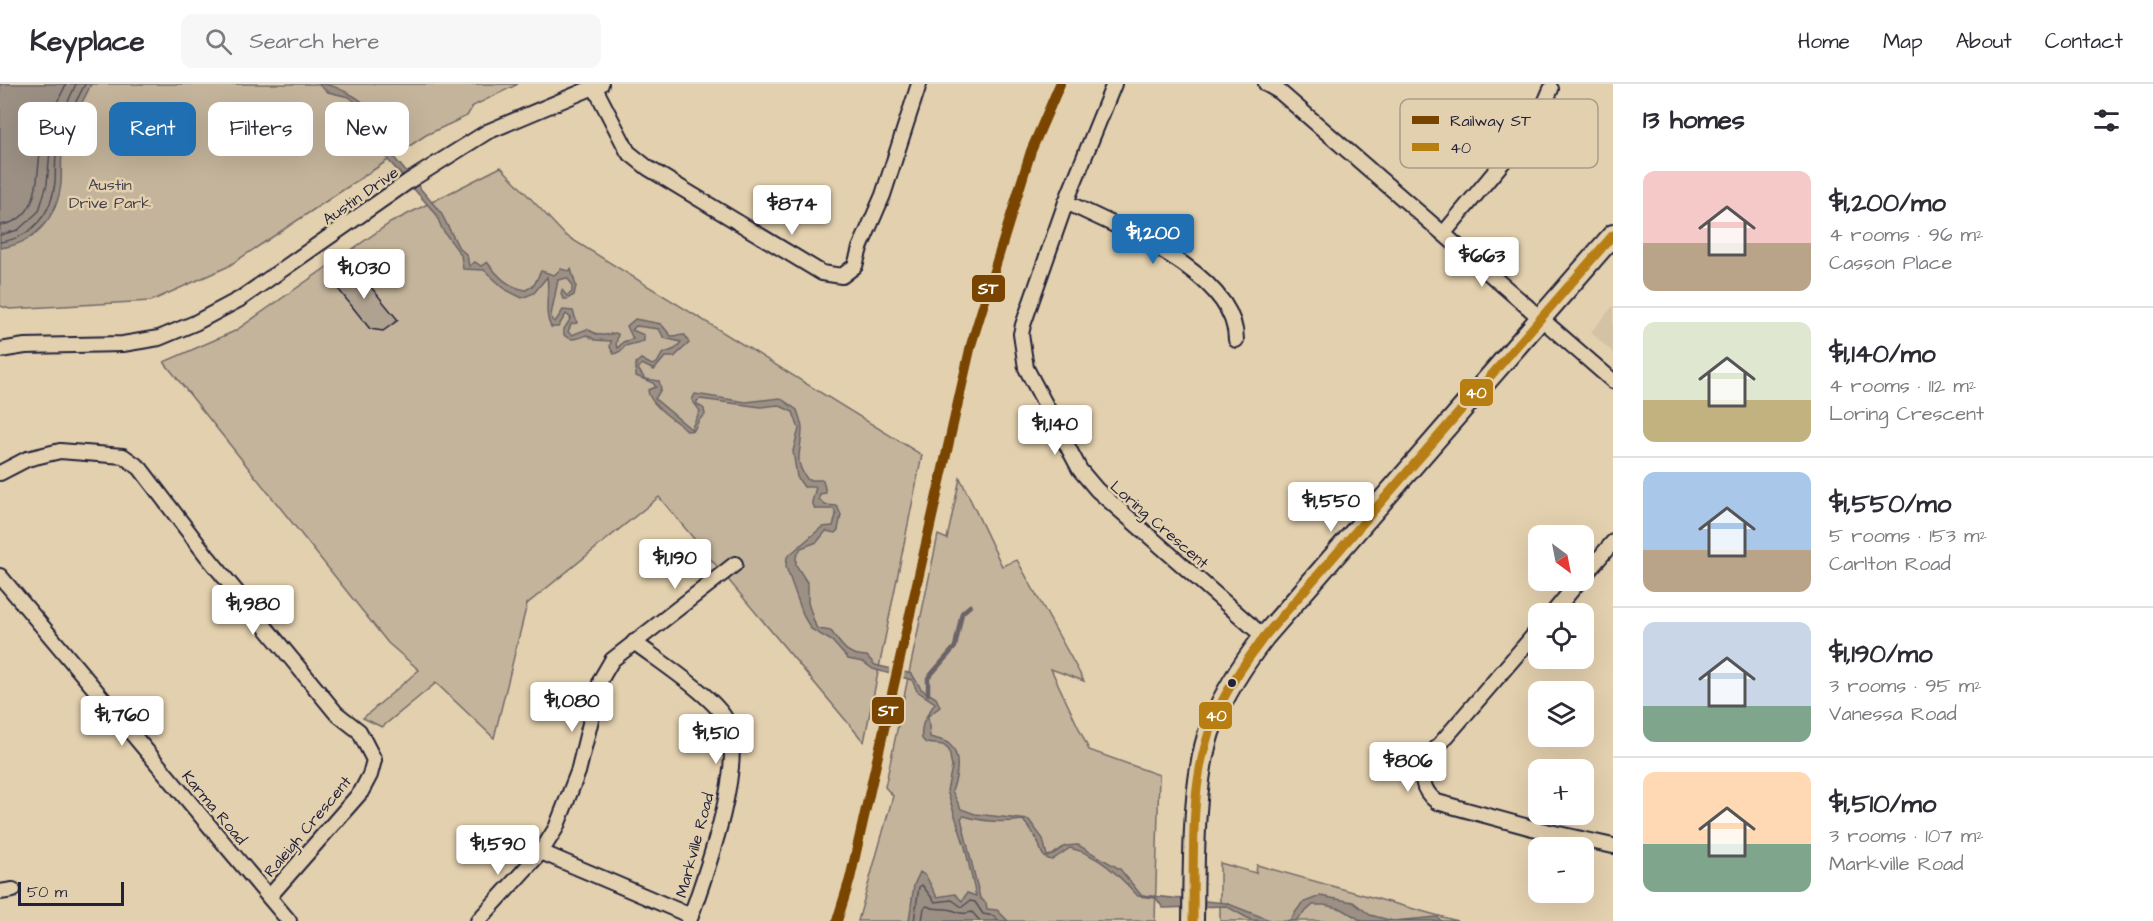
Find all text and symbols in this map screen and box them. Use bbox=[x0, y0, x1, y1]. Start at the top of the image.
search box bbox=[181, 14, 601, 68]
text: Keyplace bbox=[30, 22, 145, 61]
icon: search bbox=[202, 25, 235, 58]
text: Search here bbox=[250, 26, 379, 57]
text: Home bbox=[1798, 27, 1850, 56]
text: Map bbox=[1883, 27, 1923, 56]
text: About bbox=[1956, 27, 2012, 56]
text: Contact bbox=[2045, 27, 2123, 56]
legend bbox=[1400, 99, 1598, 168]
chip: Buy bbox=[18, 102, 97, 156]
chip: Rent bbox=[109, 102, 196, 156]
chip: Filters bbox=[208, 102, 313, 156]
chip: New bbox=[325, 102, 409, 156]
text: 13 homes bbox=[1643, 102, 1745, 138]
icon: filters bbox=[2090, 104, 2123, 137]
text: Railway ST bbox=[1450, 110, 1531, 133]
text: 40 bbox=[1450, 137, 1471, 159]
street label: Austin Drive bbox=[318, 161, 403, 230]
park label: Austin Drive Park bbox=[69, 174, 151, 214]
pin: $874 bbox=[756, 185, 828, 236]
text: $1,200/mo bbox=[1829, 185, 1946, 221]
text: $874 bbox=[767, 190, 817, 218]
icon: home bbox=[1691, 195, 1763, 267]
pin: $1,200 bbox=[1104, 214, 1202, 265]
text: $1,200 bbox=[1126, 219, 1180, 247]
text: 4 rooms · 96 m² bbox=[1829, 221, 1984, 249]
pin: $663 bbox=[1446, 237, 1518, 288]
text: $663 bbox=[1459, 242, 1505, 270]
pin: $1,030 bbox=[315, 249, 413, 300]
text: Casson Place bbox=[1829, 249, 1952, 277]
text: $1,030 bbox=[338, 254, 390, 282]
line badge: ST bbox=[971, 274, 1006, 303]
text: ST bbox=[977, 278, 999, 300]
text: $1,140/mo bbox=[1829, 336, 1936, 372]
icon: home bbox=[1691, 346, 1763, 418]
text: 4 rooms · 112 m² bbox=[1829, 372, 1976, 400]
line badge: 40 bbox=[1459, 378, 1494, 407]
text: 40 bbox=[1466, 382, 1486, 404]
text: Loring Crescent bbox=[1829, 400, 1984, 428]
pin: $1,140 bbox=[1006, 405, 1104, 456]
text: $1,140 bbox=[1032, 410, 1078, 438]
street label: Loring Crescent bbox=[1105, 476, 1214, 575]
pin: $1,550 bbox=[1282, 482, 1380, 533]
text: $1,550/mo bbox=[1829, 486, 1951, 522]
text: $1,550 bbox=[1302, 487, 1360, 515]
icon: home bbox=[1691, 496, 1763, 568]
text: 5 rooms · 153 m² bbox=[1829, 522, 1987, 550]
north arrow bbox=[1528, 525, 1594, 591]
map controls bbox=[1528, 525, 1594, 903]
pin: $1,190 bbox=[626, 539, 724, 590]
text: $1,190 bbox=[653, 544, 697, 572]
text: Carlton Road bbox=[1829, 550, 1951, 578]
pin: $1,980 bbox=[204, 585, 302, 636]
text: $1,980 bbox=[226, 590, 280, 618]
button: locate bbox=[1528, 603, 1594, 669]
text: $1,190/mo bbox=[1829, 636, 1933, 672]
icon: home bbox=[1691, 646, 1763, 718]
text: 3 rooms · 95 m² bbox=[1829, 672, 1982, 700]
unlabelled marker bbox=[1226, 677, 1238, 689]
button: layers bbox=[1528, 681, 1594, 747]
pin: $1,080 bbox=[523, 682, 621, 733]
text: $1,080 bbox=[544, 687, 600, 715]
pin: $1,760 bbox=[73, 696, 171, 747]
line badge: ST bbox=[871, 696, 905, 725]
text: ST bbox=[877, 700, 899, 722]
text: Vanessa Road bbox=[1829, 700, 1957, 728]
text: $1,760 bbox=[95, 701, 149, 729]
line badge: 40 bbox=[1198, 701, 1233, 730]
text: 40 bbox=[1206, 705, 1226, 727]
pin: $1,510 bbox=[667, 714, 765, 765]
text: $1,510 bbox=[693, 719, 739, 747]
pin: $806 bbox=[1372, 742, 1444, 793]
text: $806 bbox=[1383, 747, 1433, 775]
button: + bbox=[1528, 759, 1594, 825]
street label: Karma Road bbox=[177, 766, 252, 849]
street label: Raleigh Crescent bbox=[259, 771, 358, 883]
text: $1,510/mo bbox=[1829, 786, 1936, 822]
street label: Markville Road bbox=[670, 790, 720, 900]
icon: home bbox=[1691, 796, 1763, 868]
text: 3 rooms · 107 m² bbox=[1829, 822, 1984, 850]
pin: $1,590 bbox=[449, 825, 547, 876]
text: $1,590 bbox=[470, 830, 526, 858]
button: − bbox=[1528, 837, 1594, 903]
text: Markville Road bbox=[1829, 850, 1964, 878]
scale bar bbox=[18, 879, 124, 906]
text: 50 m bbox=[27, 881, 67, 903]

